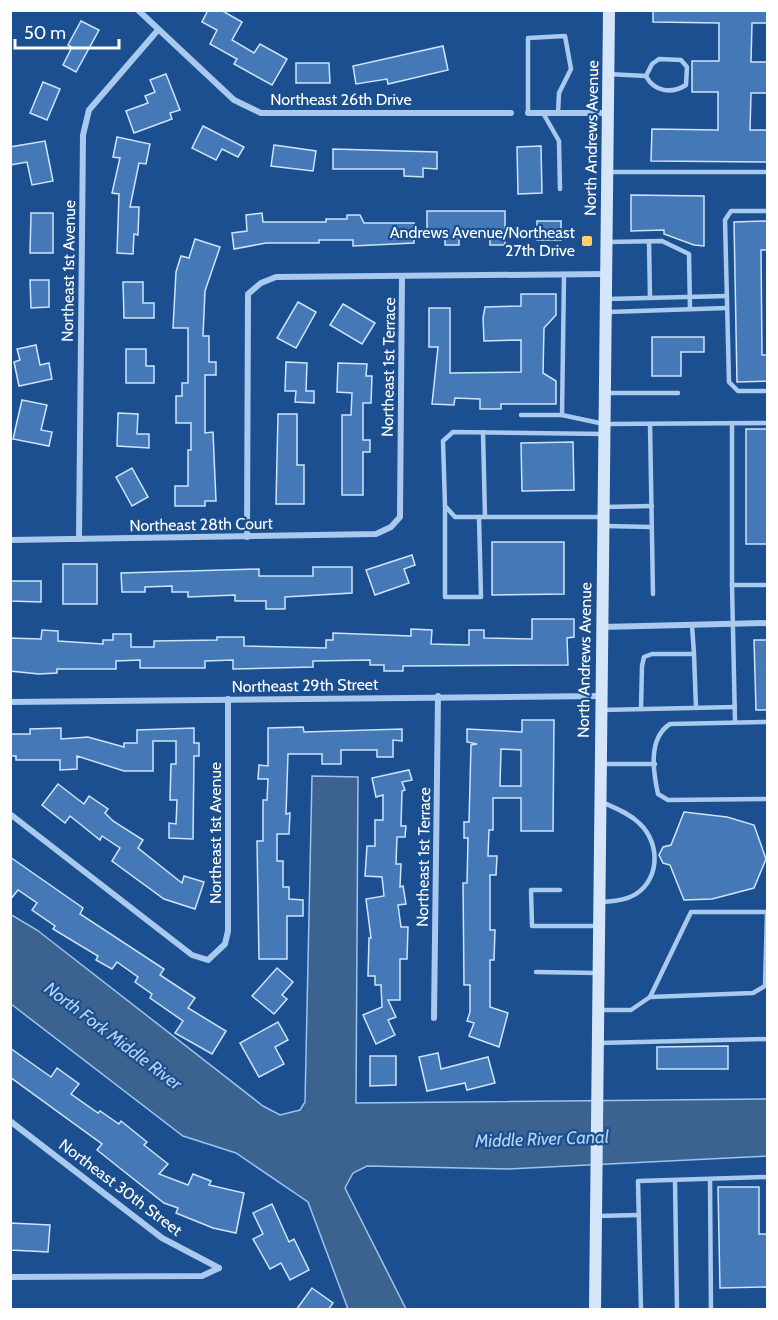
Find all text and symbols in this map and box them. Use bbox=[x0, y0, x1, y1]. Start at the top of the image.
scale bar bbox=[15, 12, 118, 50]
text: 50 m bbox=[24, 22, 66, 44]
street label: North Andrews Avenue bbox=[581, 60, 602, 216]
street label: Northeast 26th Drive bbox=[270, 90, 412, 109]
street label: Northeast 1st Avenue bbox=[58, 200, 79, 342]
place label: Andrews Avenue/Northeast 27th Drive bbox=[390, 223, 576, 260]
marker: Andrews Avenue/Northeast 27th Drive bbox=[580, 234, 594, 248]
street label: Northeast 1st Terrace bbox=[378, 297, 399, 437]
street label: Northeast 28th Court bbox=[129, 514, 273, 535]
street label: North Andrews Avenue bbox=[574, 582, 595, 738]
street label: Northeast 29th Street bbox=[232, 675, 379, 696]
street label: Northeast 1st Avenue bbox=[206, 762, 225, 904]
street label: Northeast 1st Terrace bbox=[413, 787, 434, 927]
water label: North Fork Middle River bbox=[40, 977, 187, 1096]
water label: Middle River Canal bbox=[474, 1126, 610, 1152]
street label: Northeast 30th Street bbox=[55, 1135, 186, 1240]

